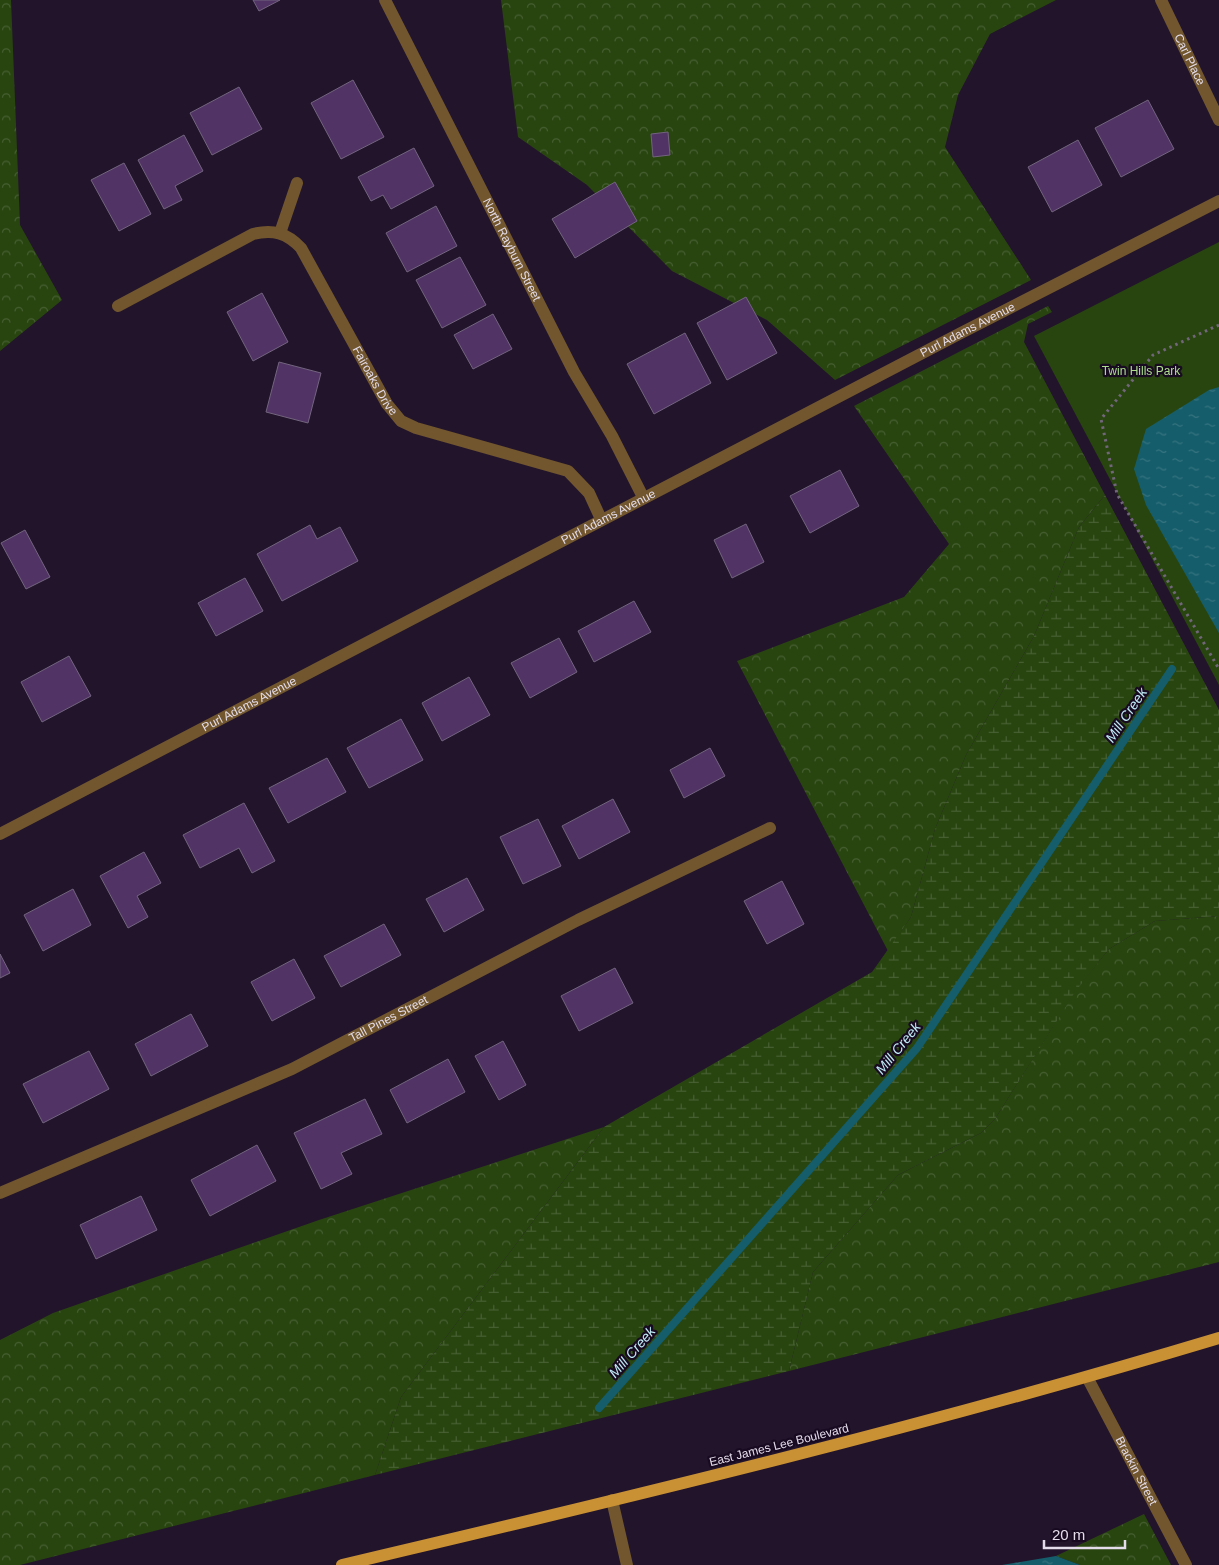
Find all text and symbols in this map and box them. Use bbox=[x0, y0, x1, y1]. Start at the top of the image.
street label: Carl Place bbox=[1171, 31, 1208, 88]
street label: North Rayburn Street bbox=[480, 196, 544, 304]
street label: Purl Adams Avenue bbox=[918, 299, 1017, 360]
street label: Fairoaks Drive bbox=[350, 344, 401, 418]
park label: Twin Hills Park bbox=[1102, 364, 1181, 378]
street label: Purl Adams Avenue bbox=[559, 486, 658, 547]
street label: Purl Adams Avenue bbox=[200, 674, 299, 734]
water label: Mill Creek bbox=[1102, 684, 1151, 745]
street label: Tall Pines Street bbox=[347, 992, 431, 1045]
water label: Mill Creek bbox=[872, 1018, 924, 1077]
water label: Mill Creek bbox=[606, 1323, 659, 1381]
street label: East James Lee Boulevard bbox=[708, 1421, 850, 1469]
street label: Brackin Street bbox=[1113, 1434, 1160, 1508]
scale bar bbox=[1044, 1518, 1125, 1550]
text: 20 m bbox=[1052, 1526, 1085, 1543]

